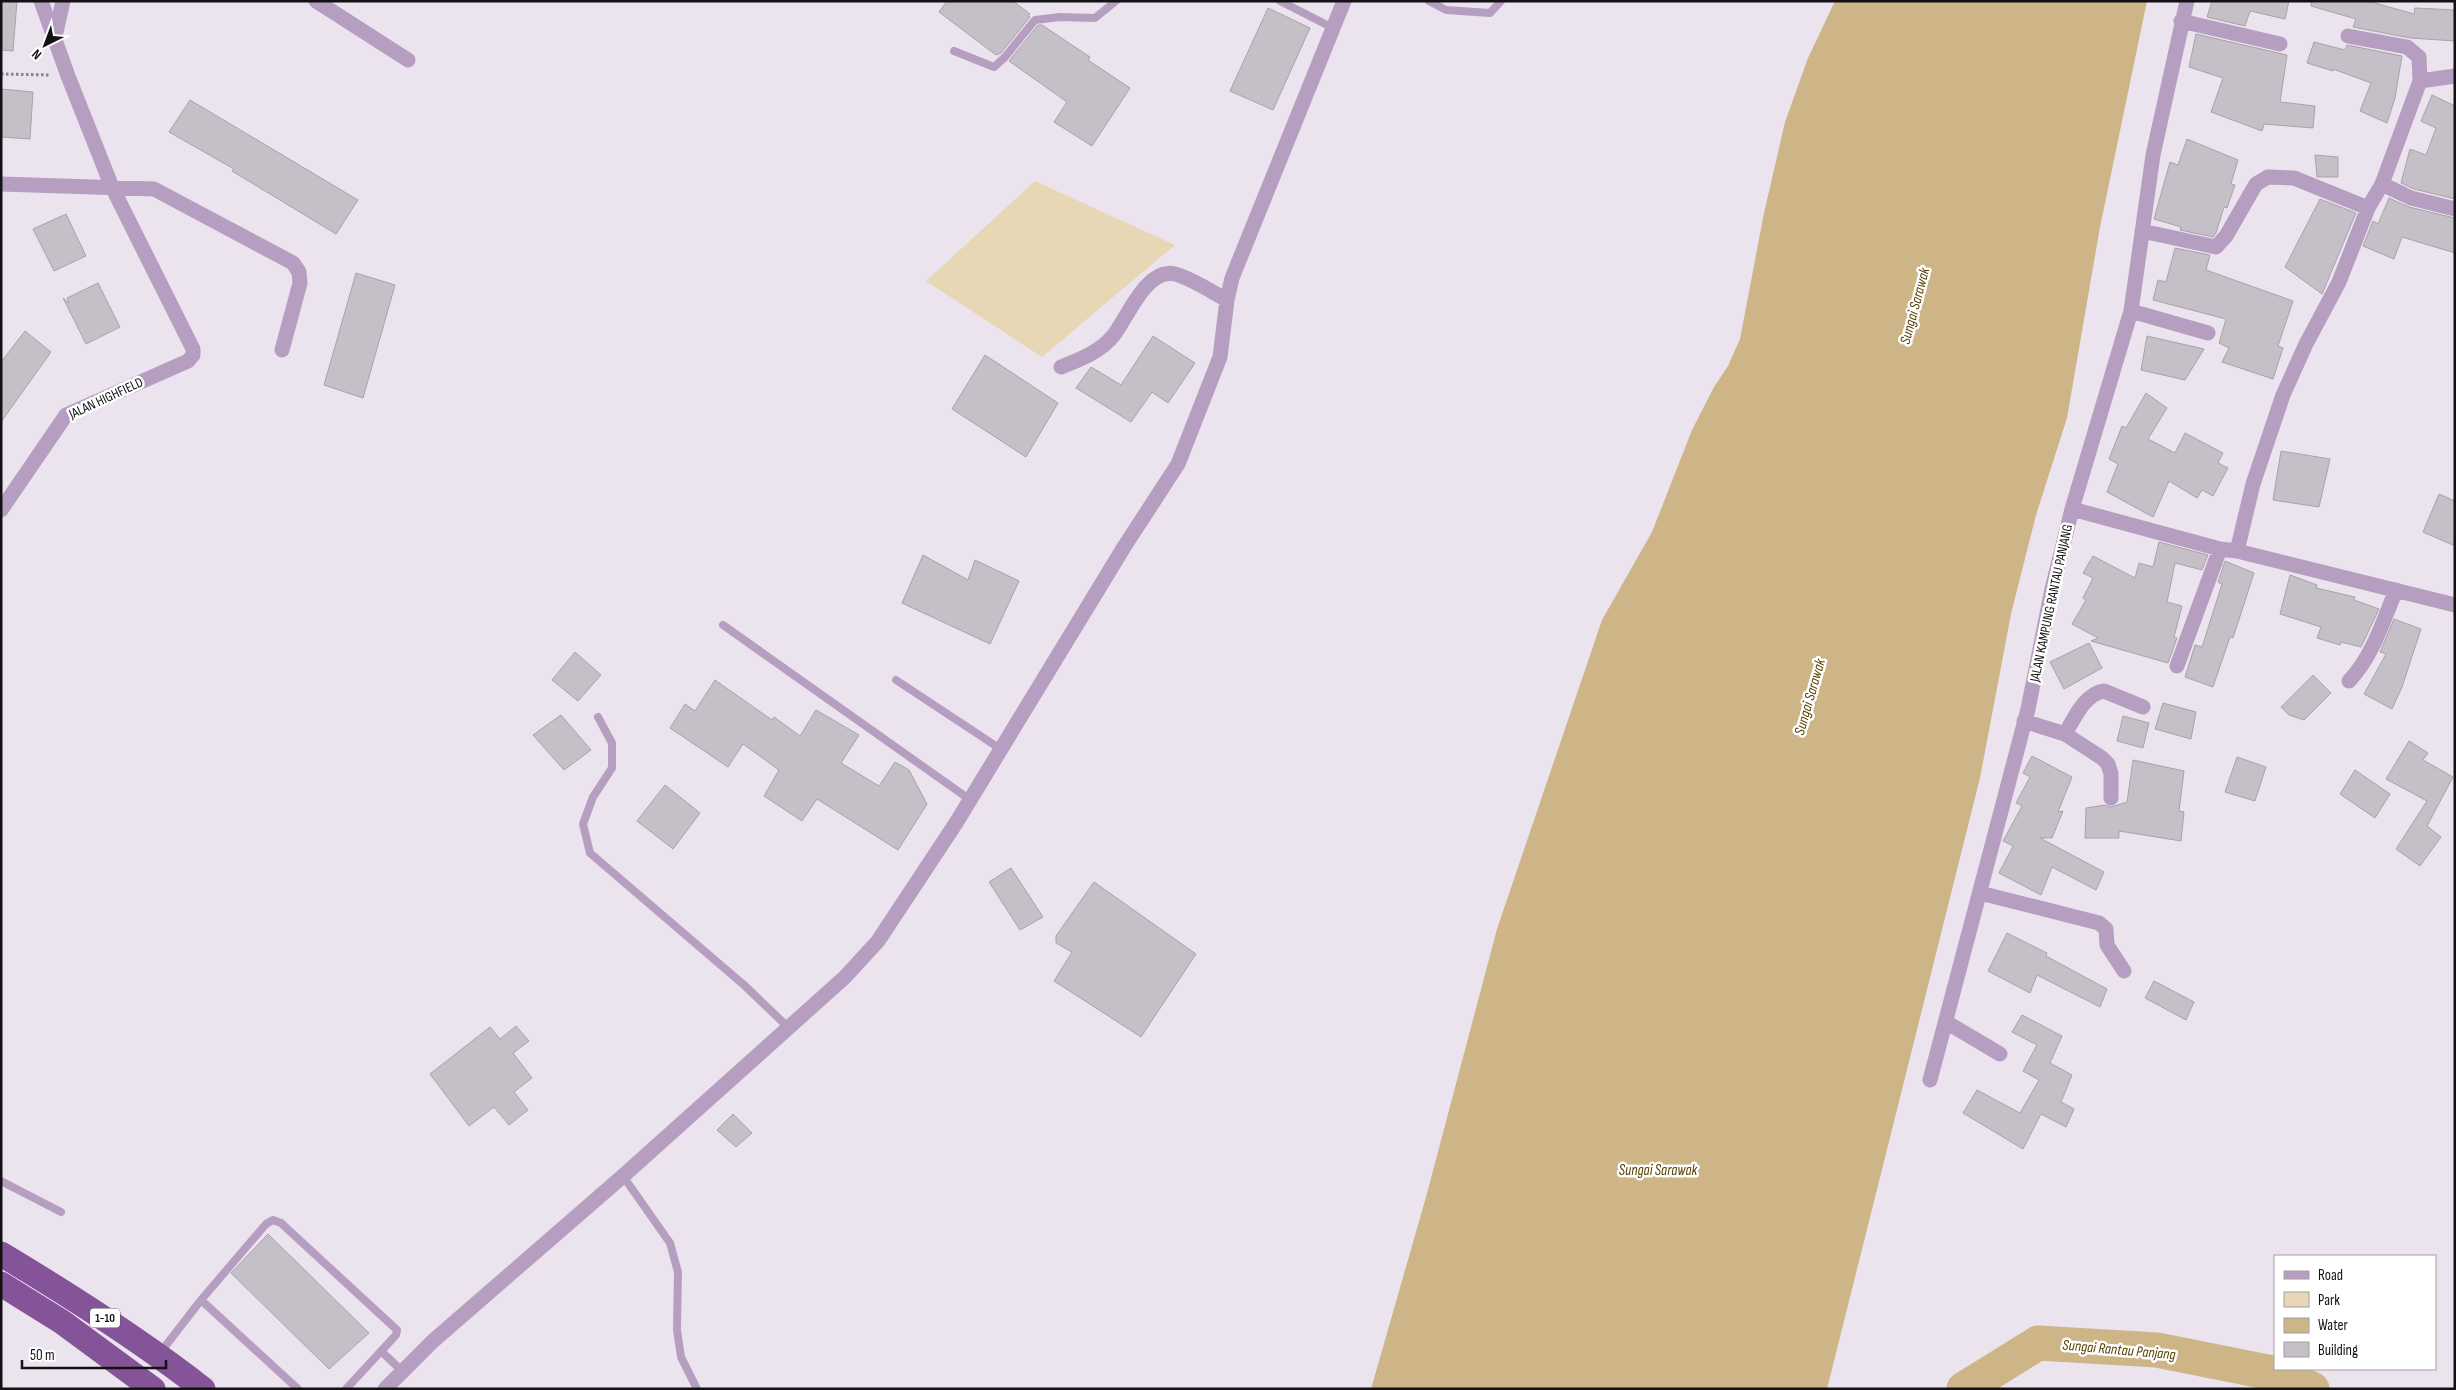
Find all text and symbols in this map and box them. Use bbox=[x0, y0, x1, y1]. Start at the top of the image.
north arrow bbox=[20, 20, 70, 70]
text: N bbox=[28, 45, 45, 63]
water label: Sungai Sarawak bbox=[1896, 265, 1934, 346]
street label: JALAN HIGHFIELD bbox=[65, 373, 146, 423]
street label: JALAN KAMPUNG RANTAU PANJANG bbox=[2026, 523, 2076, 684]
water label: Sungai Sarawak bbox=[1790, 656, 1830, 737]
water label: Sungai Sarawak bbox=[1619, 1161, 1698, 1180]
legend bbox=[2274, 1255, 2436, 1370]
text: Road bbox=[2318, 1266, 2343, 1285]
text: Park bbox=[2318, 1291, 2340, 1310]
road number: 1-10 bbox=[90, 1309, 120, 1328]
text: Water bbox=[2318, 1316, 2349, 1335]
water label: Sungai Rantau Panjang bbox=[2062, 1336, 2176, 1364]
scale bar bbox=[22, 1338, 166, 1370]
text: Building bbox=[2318, 1341, 2358, 1360]
text: 50 m bbox=[30, 1346, 55, 1365]

